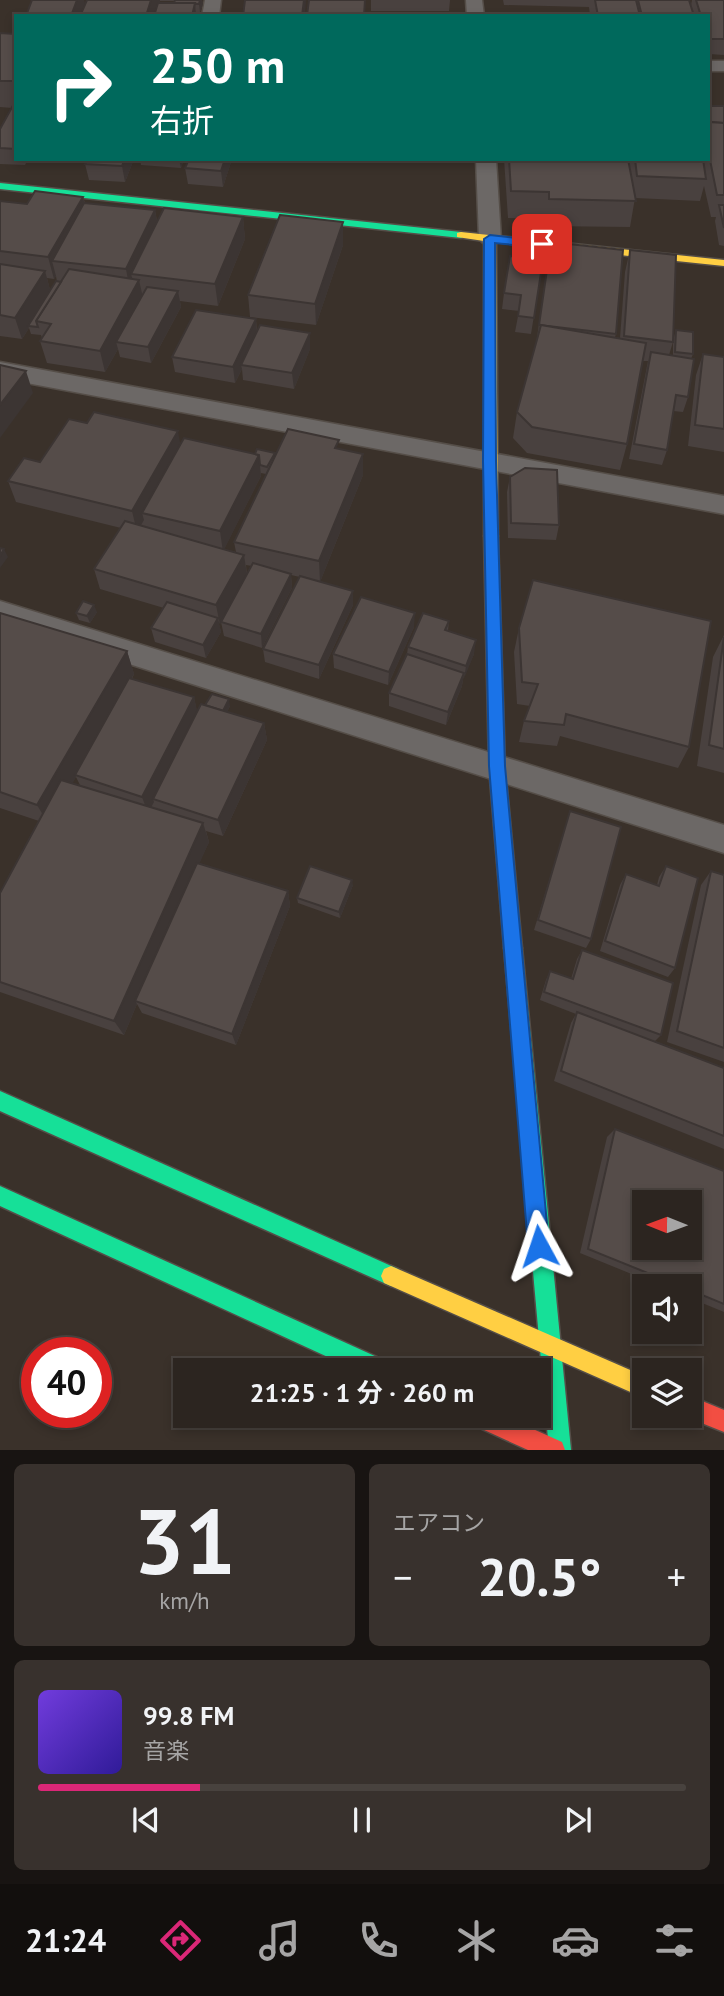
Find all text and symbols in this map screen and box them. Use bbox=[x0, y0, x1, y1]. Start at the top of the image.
text: 250 m bbox=[150, 33, 285, 97]
icon: right bbox=[35, 42, 126, 133]
text: 右折 bbox=[150, 99, 214, 141]
pin bbox=[512, 214, 572, 274]
icon: arrive bbox=[523, 225, 561, 263]
north arrow bbox=[632, 1190, 702, 1260]
map controls bbox=[632, 1190, 702, 1428]
position arrow bbox=[502, 1209, 576, 1283]
button: sound bbox=[632, 1274, 702, 1344]
speed limit sign: 40 bbox=[21, 1337, 112, 1428]
button: layers bbox=[632, 1358, 702, 1428]
text: 21:25 · 1 分 · 260 m bbox=[250, 1376, 474, 1409]
text: 31 bbox=[133, 1481, 236, 1599]
text: エアコン bbox=[393, 1508, 485, 1537]
text: 20.5° bbox=[478, 1543, 601, 1610]
text: − bbox=[393, 1552, 412, 1601]
text: + bbox=[667, 1552, 686, 1601]
text: km/h bbox=[159, 1586, 210, 1615]
text: 99.8 FM bbox=[143, 1699, 234, 1732]
text: 音楽 bbox=[143, 1736, 189, 1765]
icon: previous bbox=[127, 1801, 165, 1839]
icon: pause bbox=[343, 1801, 381, 1839]
icon: next bbox=[559, 1801, 597, 1839]
icon: directions bbox=[156, 1916, 205, 1965]
icon: music bbox=[255, 1916, 304, 1965]
icon: phone bbox=[354, 1916, 403, 1965]
icon: climate bbox=[452, 1916, 501, 1965]
icon: car bbox=[551, 1916, 600, 1965]
icon: filters bbox=[650, 1916, 699, 1965]
text: 21:24 bbox=[25, 1919, 106, 1961]

